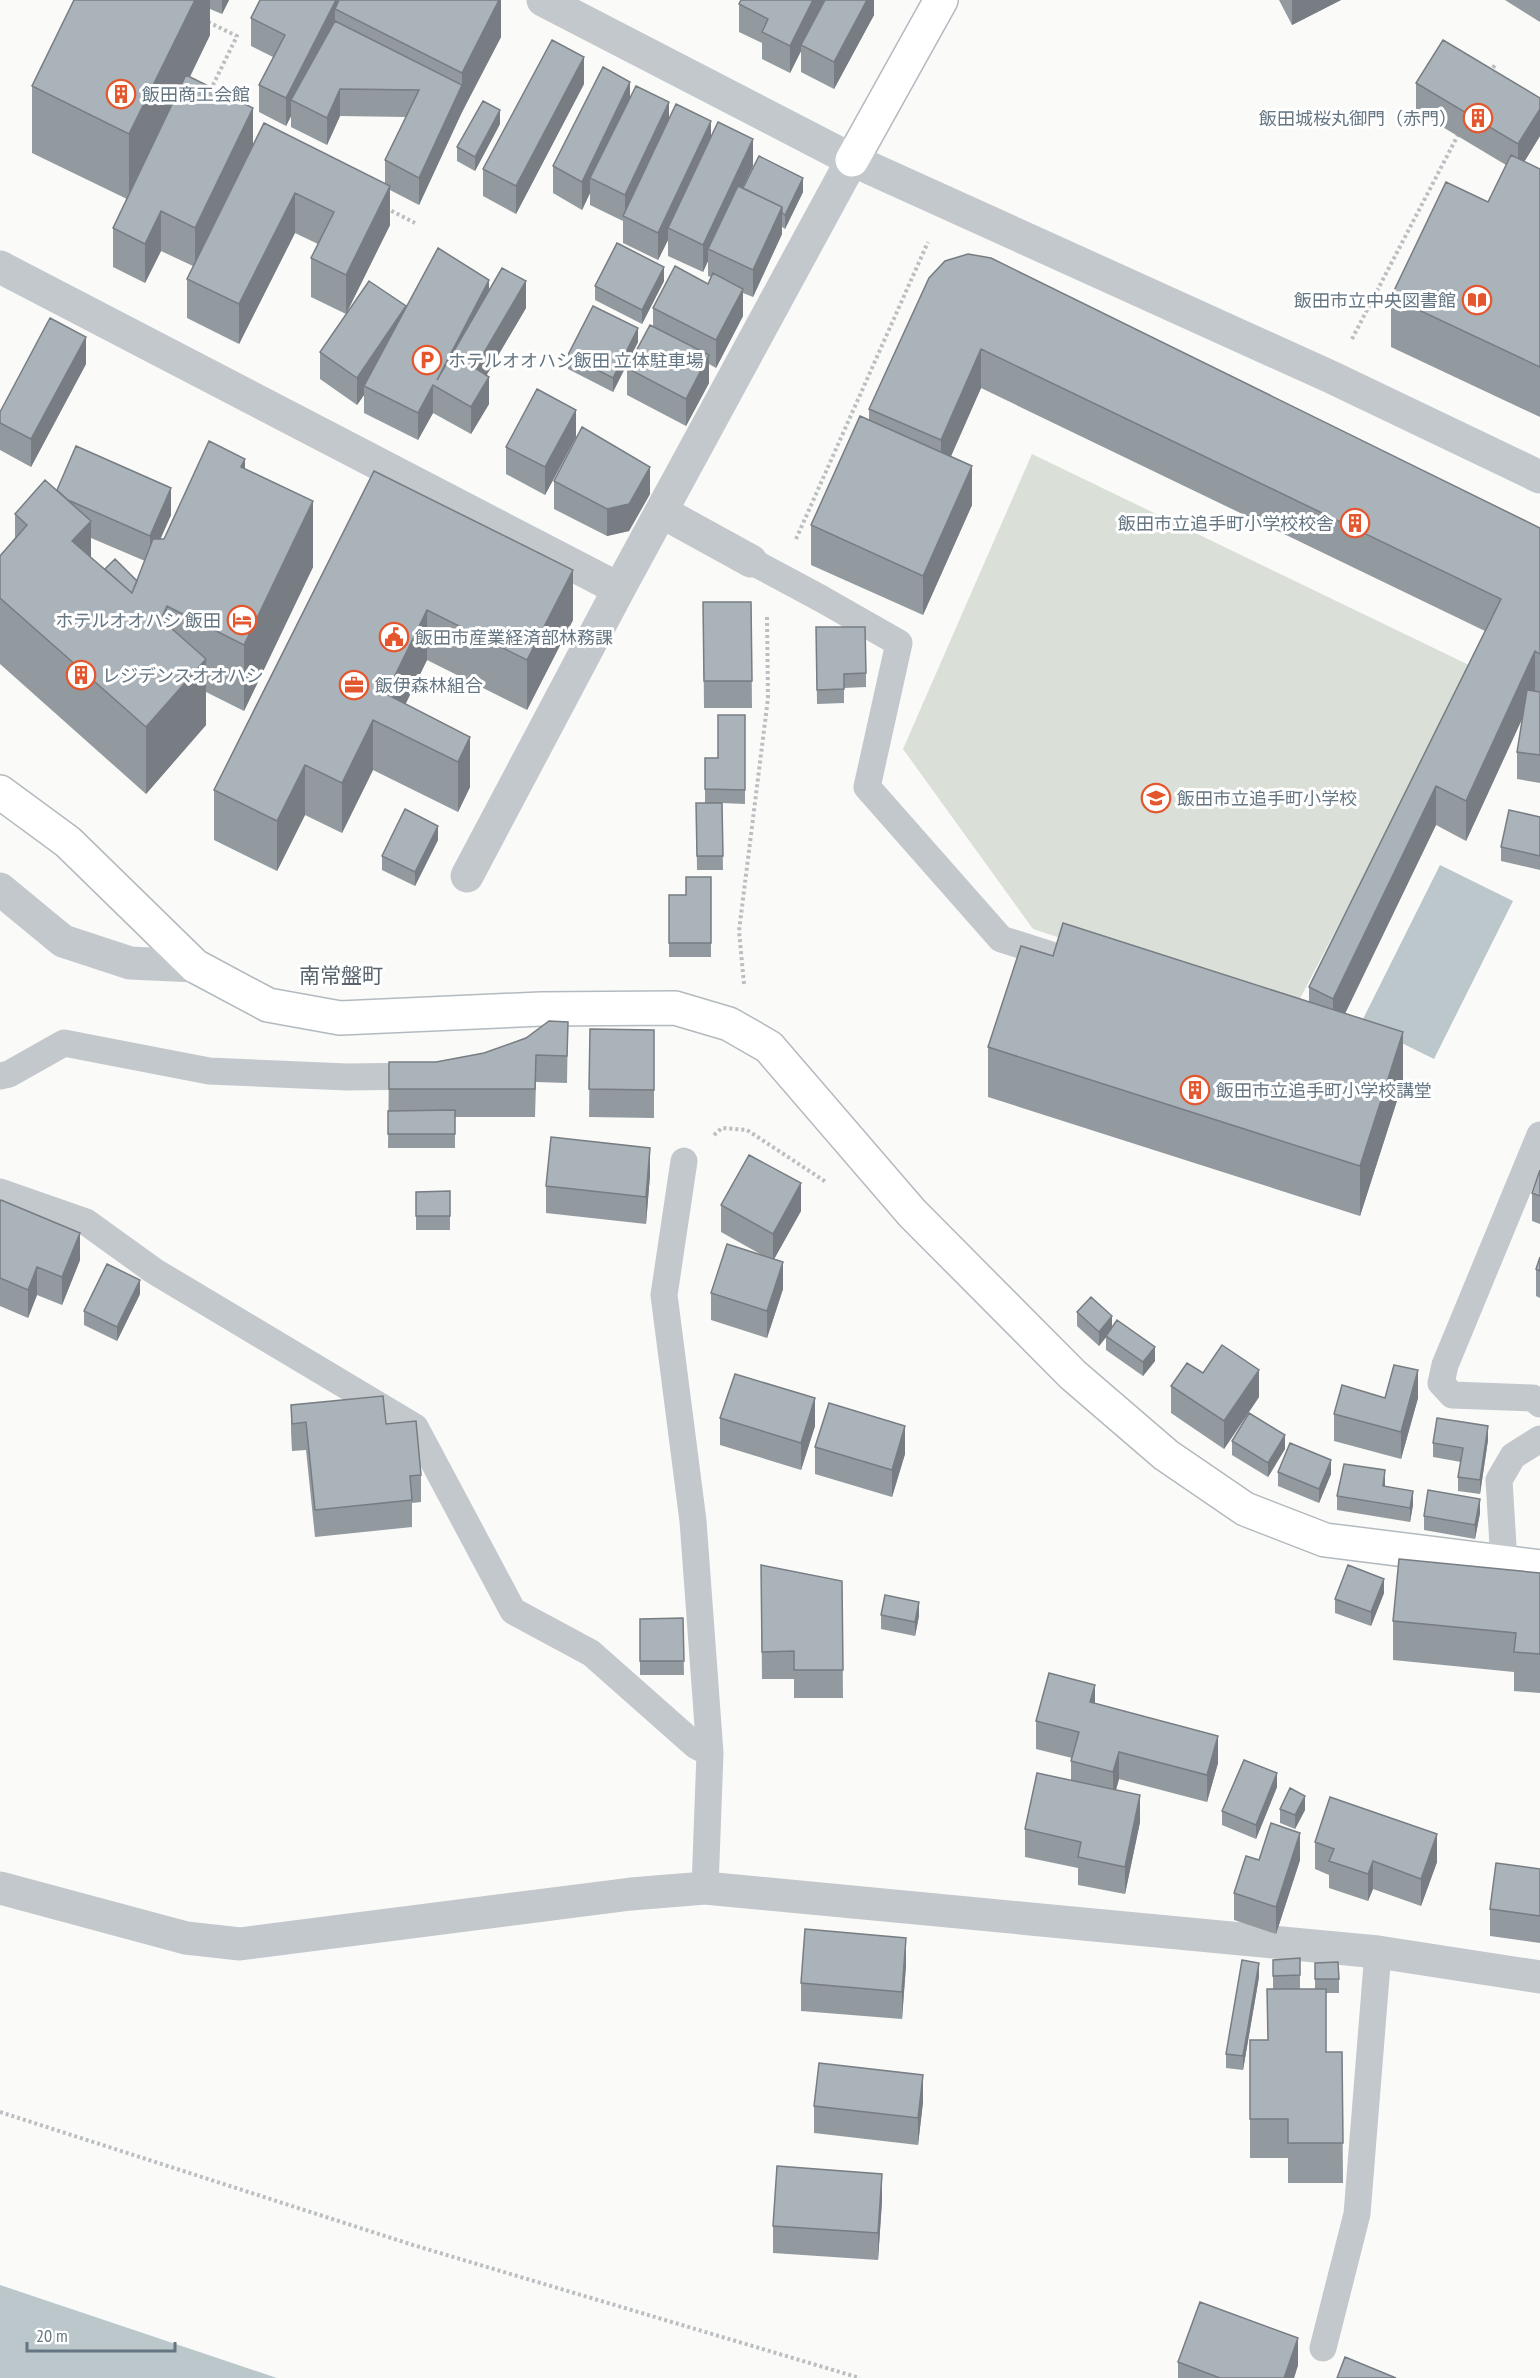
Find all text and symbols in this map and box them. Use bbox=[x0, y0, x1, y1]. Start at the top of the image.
building icon: 飯田商工会館 bbox=[105, 78, 137, 110]
place label: 飯田商工会館 bbox=[142, 83, 250, 106]
building icon: 飯田城桜丸御門（赤門） bbox=[1462, 102, 1494, 134]
place label: 飯田城桜丸御門（赤門） bbox=[1259, 107, 1457, 130]
library icon: 飯田市立中央図書館 bbox=[1461, 284, 1493, 316]
place label: 飯田市立中央図書館 bbox=[1294, 289, 1456, 312]
parking icon: ホテルオオハシ飯田 立体駐車場 bbox=[411, 344, 443, 376]
place label: ホテルオオハシ飯田 立体駐車場 bbox=[448, 349, 704, 372]
building icon: 飯田市立追手町小学校校舎 bbox=[1339, 507, 1371, 539]
place label: 飯田市立追手町小学校校舎 bbox=[1118, 512, 1334, 535]
hotel icon: ホテルオオハシ 飯田 bbox=[226, 604, 258, 636]
place label: ホテルオオハシ 飯田 bbox=[55, 609, 221, 632]
public building icon: 飯田市産業経済部林務課 bbox=[378, 621, 410, 653]
place label: 飯田市産業経済部林務課 bbox=[415, 626, 613, 649]
building icon: レジデンスオオハシ bbox=[65, 659, 97, 691]
place label: レジデンスオオハシ bbox=[102, 664, 264, 687]
office icon: 飯伊森林組合 bbox=[338, 669, 370, 701]
place label: 飯伊森林組合 bbox=[375, 674, 483, 697]
school or university icon: 飯田市立追手町小学校 bbox=[1140, 782, 1172, 814]
place label: 飯田市立追手町小学校 bbox=[1177, 787, 1357, 810]
district label: 南常盤町 bbox=[299, 962, 383, 989]
building icon: 飯田市立追手町小学校講堂 bbox=[1179, 1074, 1211, 1106]
place label: 飯田市立追手町小学校講堂 bbox=[1216, 1079, 1432, 1102]
scale bar bbox=[27, 2315, 176, 2353]
text: 20 m bbox=[36, 2324, 68, 2347]

